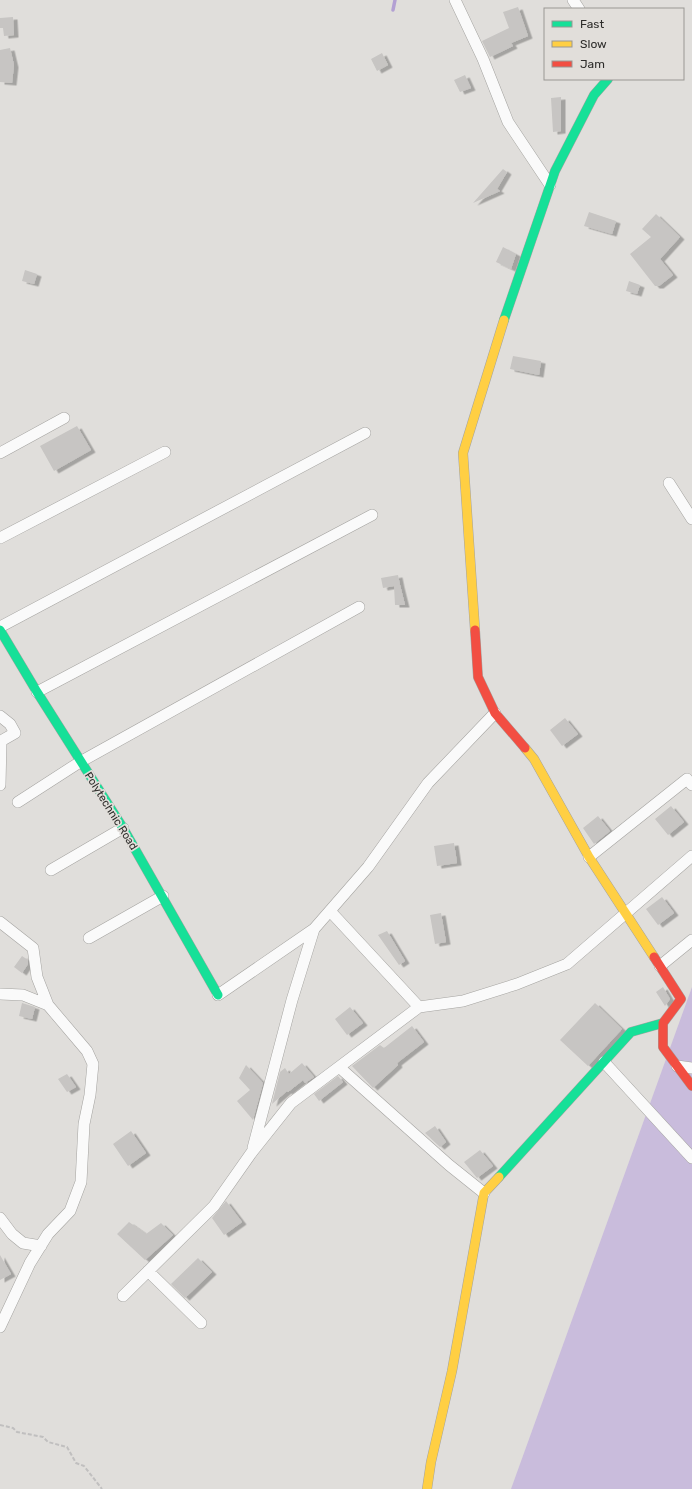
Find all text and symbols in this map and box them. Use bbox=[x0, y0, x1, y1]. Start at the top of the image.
legend bbox=[544, 8, 684, 80]
text: Fast bbox=[580, 17, 604, 31]
text: Slow bbox=[580, 37, 607, 51]
text: Jam bbox=[580, 57, 605, 71]
street label: Polytechnic Road bbox=[82, 770, 140, 852]

